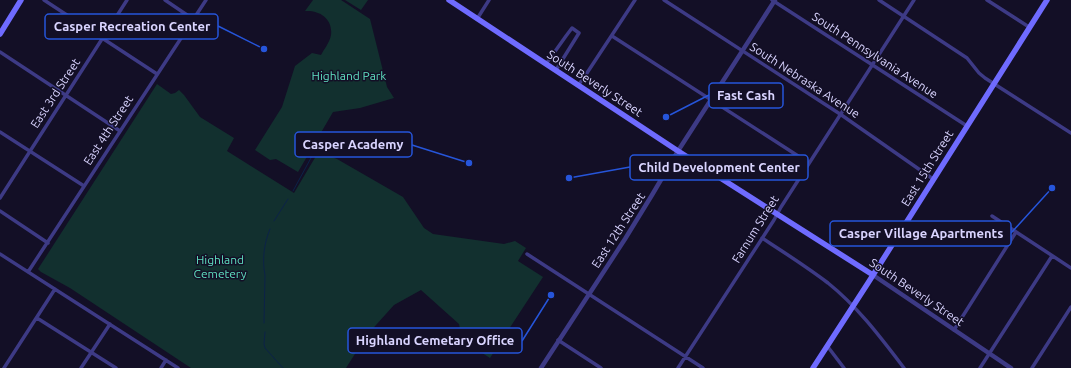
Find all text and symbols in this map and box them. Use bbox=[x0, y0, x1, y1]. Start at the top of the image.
street label: South Pennsylvania Avenue bbox=[810, 10, 940, 100]
callout: Casper Recreation Center bbox=[45, 14, 218, 39]
text: Casper Recreation Center bbox=[54, 19, 211, 33]
street label: South Nebraska Avenue bbox=[748, 40, 862, 120]
street label: South Beverly Street bbox=[545, 47, 645, 119]
street label: East 3rd Street bbox=[28, 56, 82, 130]
park label: Highland Park bbox=[312, 69, 386, 82]
callout: Fast Cash bbox=[709, 83, 783, 108]
text: Fast Cash bbox=[717, 88, 775, 102]
street label: East 4th Street bbox=[81, 93, 135, 167]
street label: East 15th Street bbox=[898, 127, 956, 208]
callout: Casper Academy bbox=[295, 132, 412, 157]
text: Casper Academy bbox=[303, 137, 404, 151]
callout: Child Development Center bbox=[630, 155, 808, 180]
text: Child Development Center bbox=[638, 160, 800, 174]
street label: East 12th Street bbox=[589, 190, 647, 270]
street label: Farnum Street bbox=[729, 193, 781, 265]
callout: Casper Village Apartments bbox=[830, 221, 1011, 246]
text: Casper Village Apartments bbox=[839, 226, 1003, 240]
park label: Highland Cemetery bbox=[194, 253, 247, 280]
street label: South Beverly Street bbox=[867, 256, 967, 329]
callout: Highland Cemetary Office bbox=[348, 328, 522, 353]
text: Highland Cemetary Office bbox=[356, 333, 514, 347]

